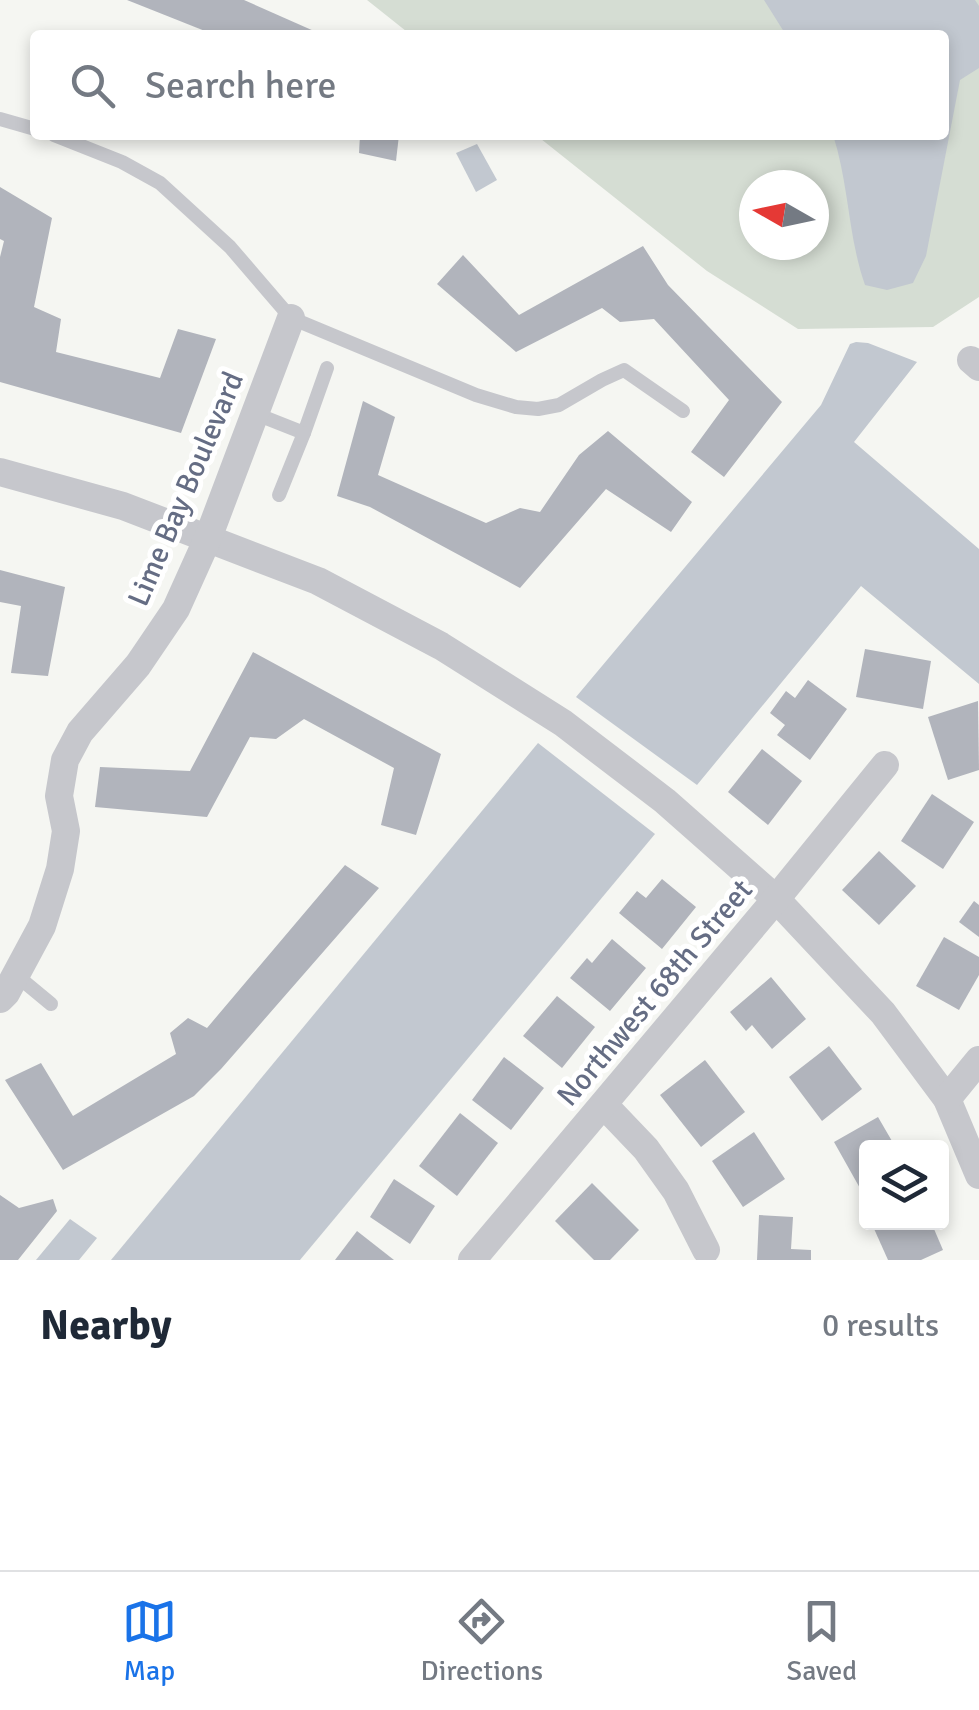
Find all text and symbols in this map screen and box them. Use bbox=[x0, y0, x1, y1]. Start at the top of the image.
search box bbox=[30, 30, 949, 140]
icon: search bbox=[65, 58, 120, 113]
text: Search here bbox=[145, 62, 337, 109]
north arrow bbox=[739, 170, 829, 260]
street label: Lime Bay Boulevard bbox=[120, 366, 252, 612]
street label: Northwest 68th Street bbox=[549, 872, 761, 1114]
map controls bbox=[859, 1140, 949, 1230]
button: layers bbox=[859, 1140, 949, 1230]
text: Nearby bbox=[40, 1300, 172, 1351]
text: 0 results bbox=[822, 1306, 939, 1345]
tab: Map bbox=[122, 1594, 177, 1688]
tab: Directions bbox=[421, 1594, 543, 1688]
tab: Saved bbox=[787, 1594, 857, 1688]

